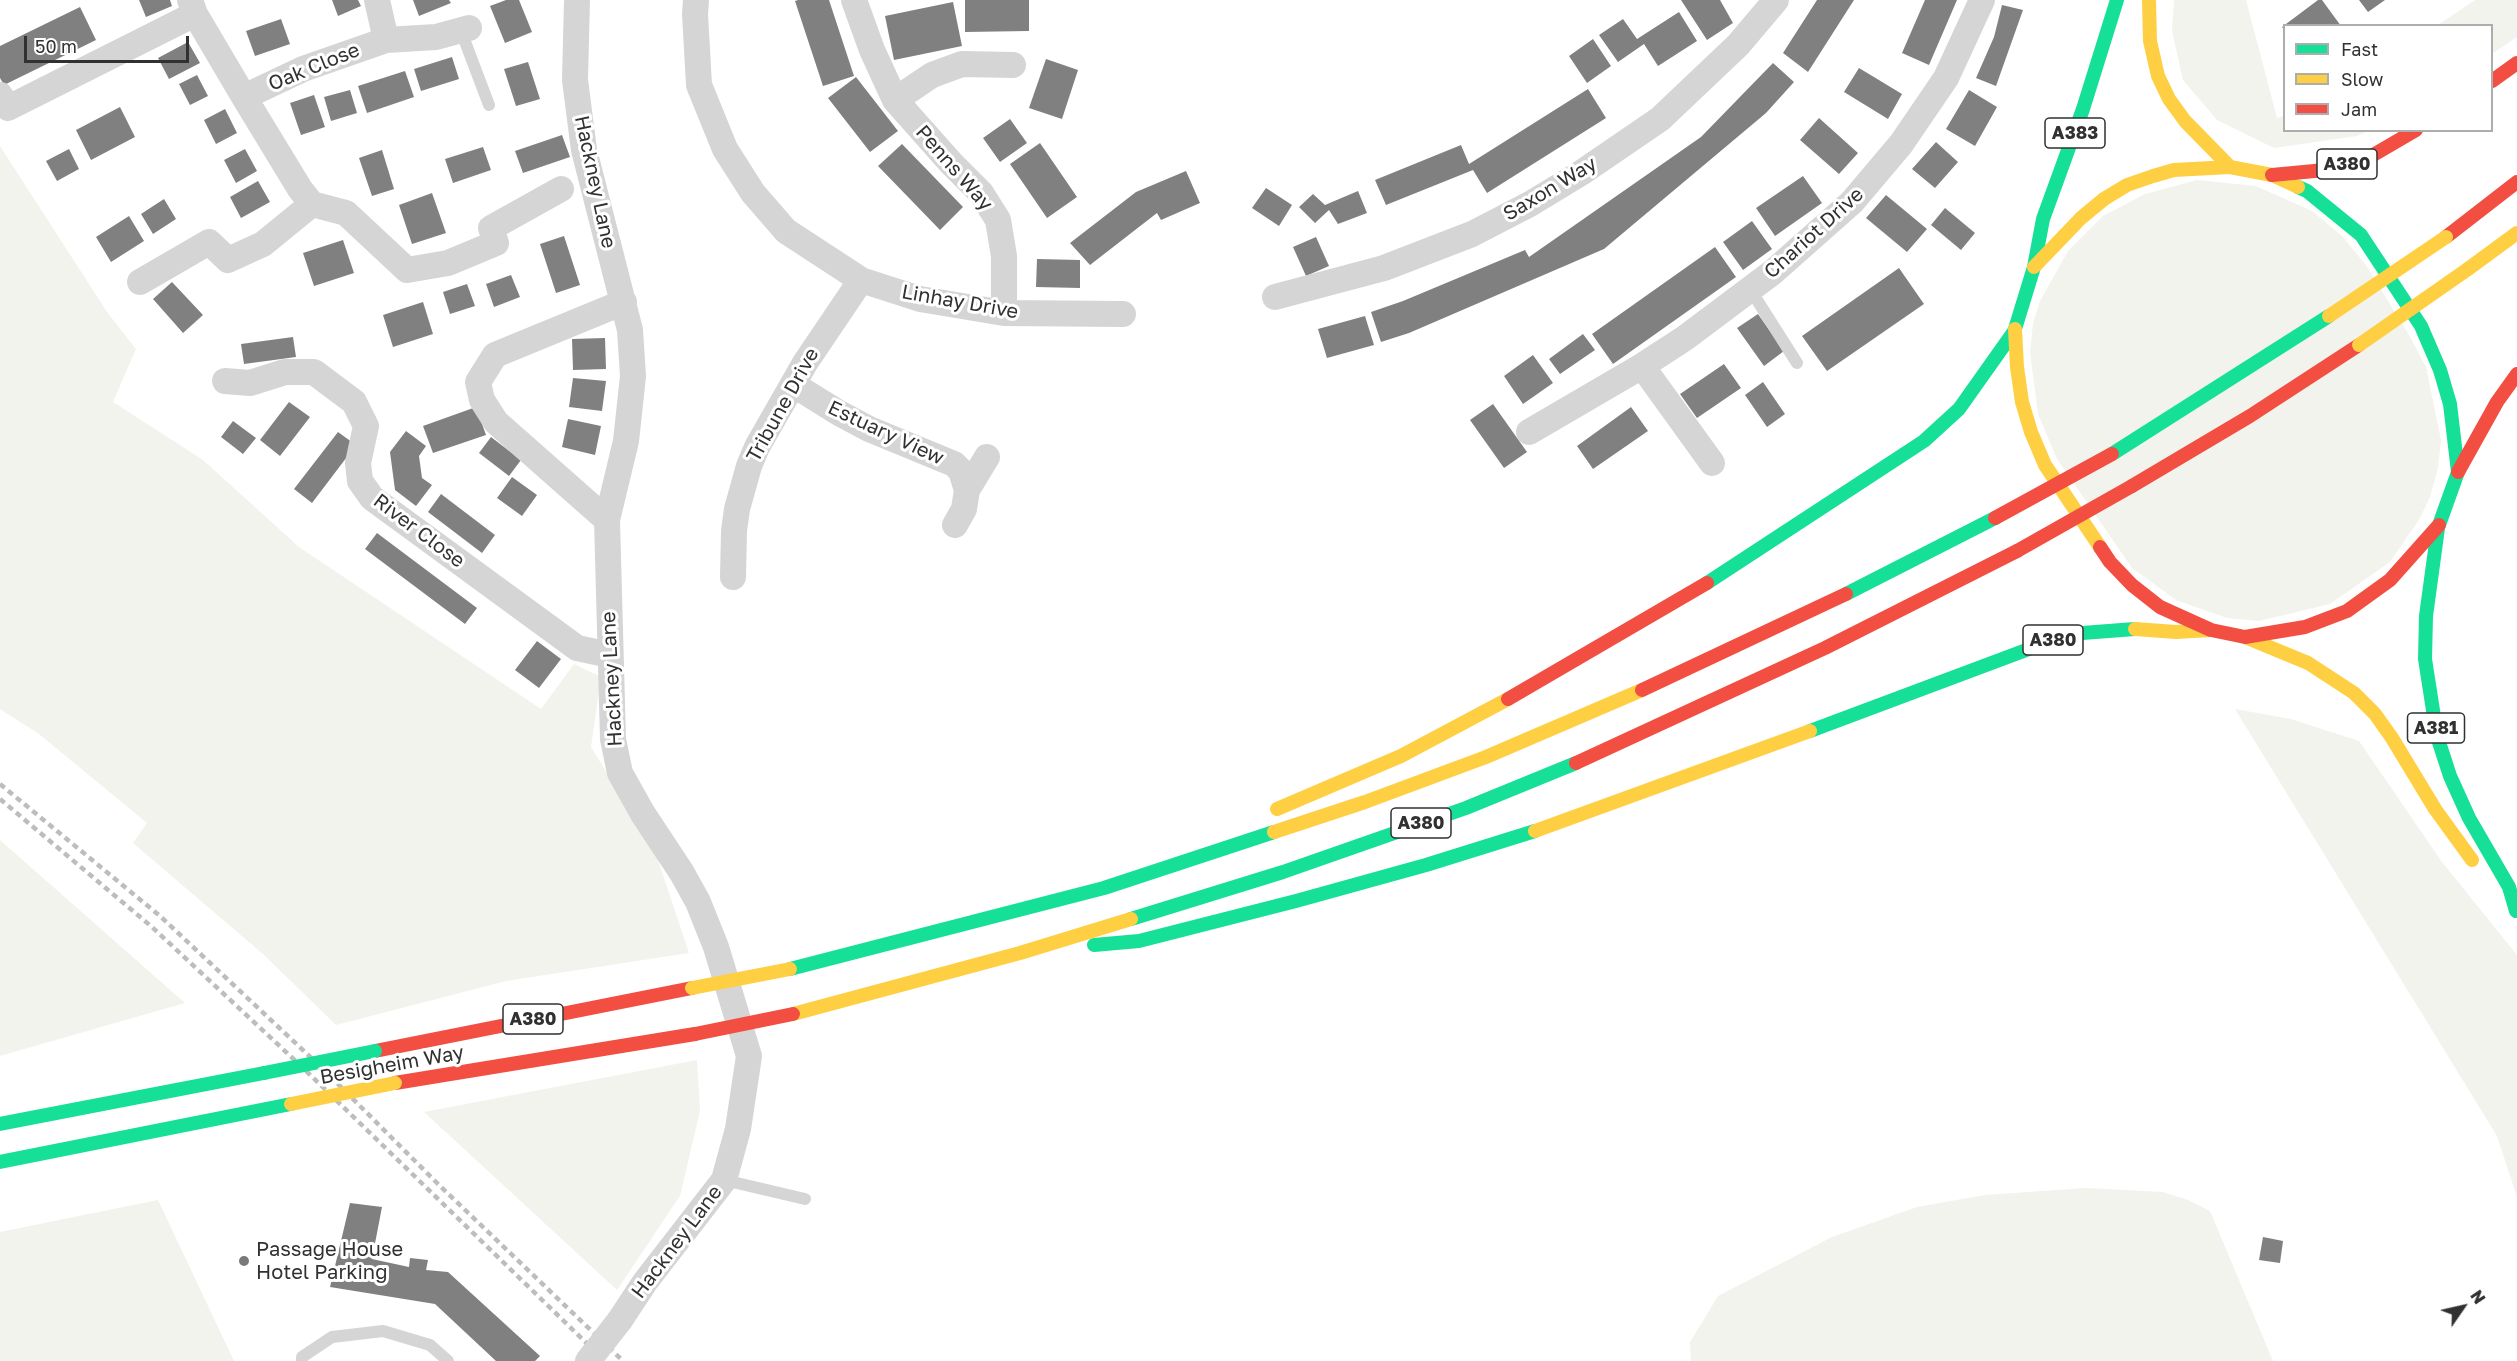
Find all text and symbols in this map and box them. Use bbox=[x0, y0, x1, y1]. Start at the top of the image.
scale bar bbox=[27, 24, 192, 62]
legend bbox=[2283, 24, 2493, 132]
text: 50 m bbox=[35, 35, 77, 57]
street label: Oak Close bbox=[265, 38, 363, 96]
text: Fast bbox=[2341, 38, 2378, 60]
text: Slow bbox=[2341, 68, 2383, 90]
text: Jam bbox=[2341, 98, 2377, 120]
street label: Hackney Lane bbox=[569, 113, 621, 251]
road number: A383 bbox=[2045, 118, 2105, 148]
street label: Penns Way bbox=[910, 120, 998, 216]
road number: A380 bbox=[2317, 149, 2377, 179]
street label: Saxon Way bbox=[1499, 152, 1601, 226]
street label: Chariot Drive bbox=[1760, 182, 1868, 284]
street label: Linhay Drive bbox=[900, 280, 1020, 324]
street label: Tribune Drive bbox=[742, 344, 824, 466]
street label: Estuary View bbox=[824, 396, 948, 470]
street label: River Close bbox=[369, 489, 469, 573]
street label: Hackney Lane bbox=[596, 611, 628, 747]
road number: A380 bbox=[2023, 625, 2083, 655]
road number: A381 bbox=[2408, 713, 2464, 743]
road number: A380 bbox=[1391, 808, 1451, 838]
road number: A380 bbox=[503, 1004, 563, 1034]
street label: Besigheim Way bbox=[318, 1041, 466, 1089]
street label: Hackney Lane bbox=[627, 1181, 727, 1303]
place label: Passage House Hotel Parking bbox=[256, 1238, 403, 1285]
marker: Passage House Hotel Parking bbox=[237, 1254, 251, 1268]
north arrow bbox=[2433, 1277, 2493, 1337]
text: N bbox=[2466, 1286, 2490, 1308]

